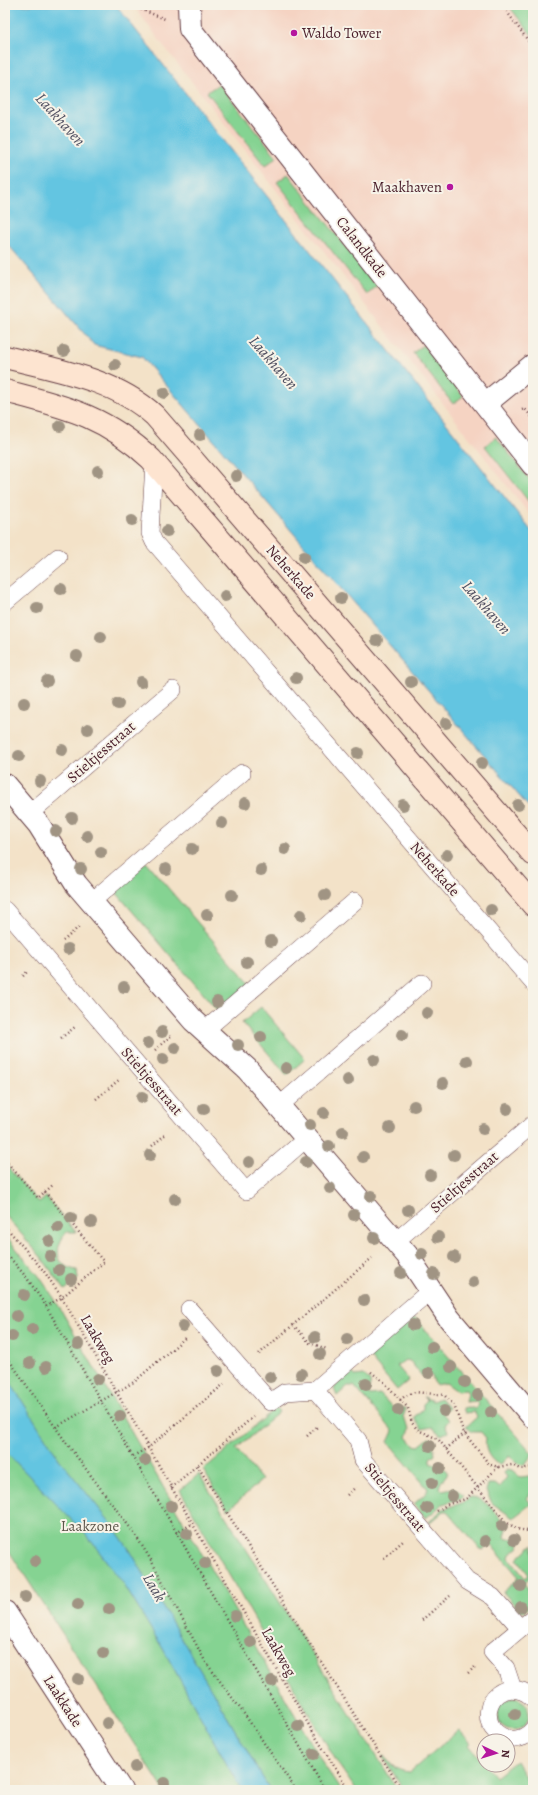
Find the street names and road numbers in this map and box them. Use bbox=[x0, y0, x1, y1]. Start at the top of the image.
street label: Calandkade bbox=[332, 212, 392, 282]
street label: Neherkade bbox=[262, 540, 321, 604]
street label: Stieltjesstraat bbox=[63, 717, 139, 787]
street label: Neherkade bbox=[406, 837, 465, 901]
street label: Stieltjesstraat bbox=[117, 1043, 187, 1119]
street label: Stieltjesstraat bbox=[426, 1147, 502, 1217]
street label: Laakweg bbox=[76, 1311, 120, 1368]
street label: Stieltjesstraat bbox=[360, 1458, 430, 1536]
street label: Laakweg bbox=[257, 1624, 301, 1681]
street label: Laakkade bbox=[39, 1671, 87, 1731]

